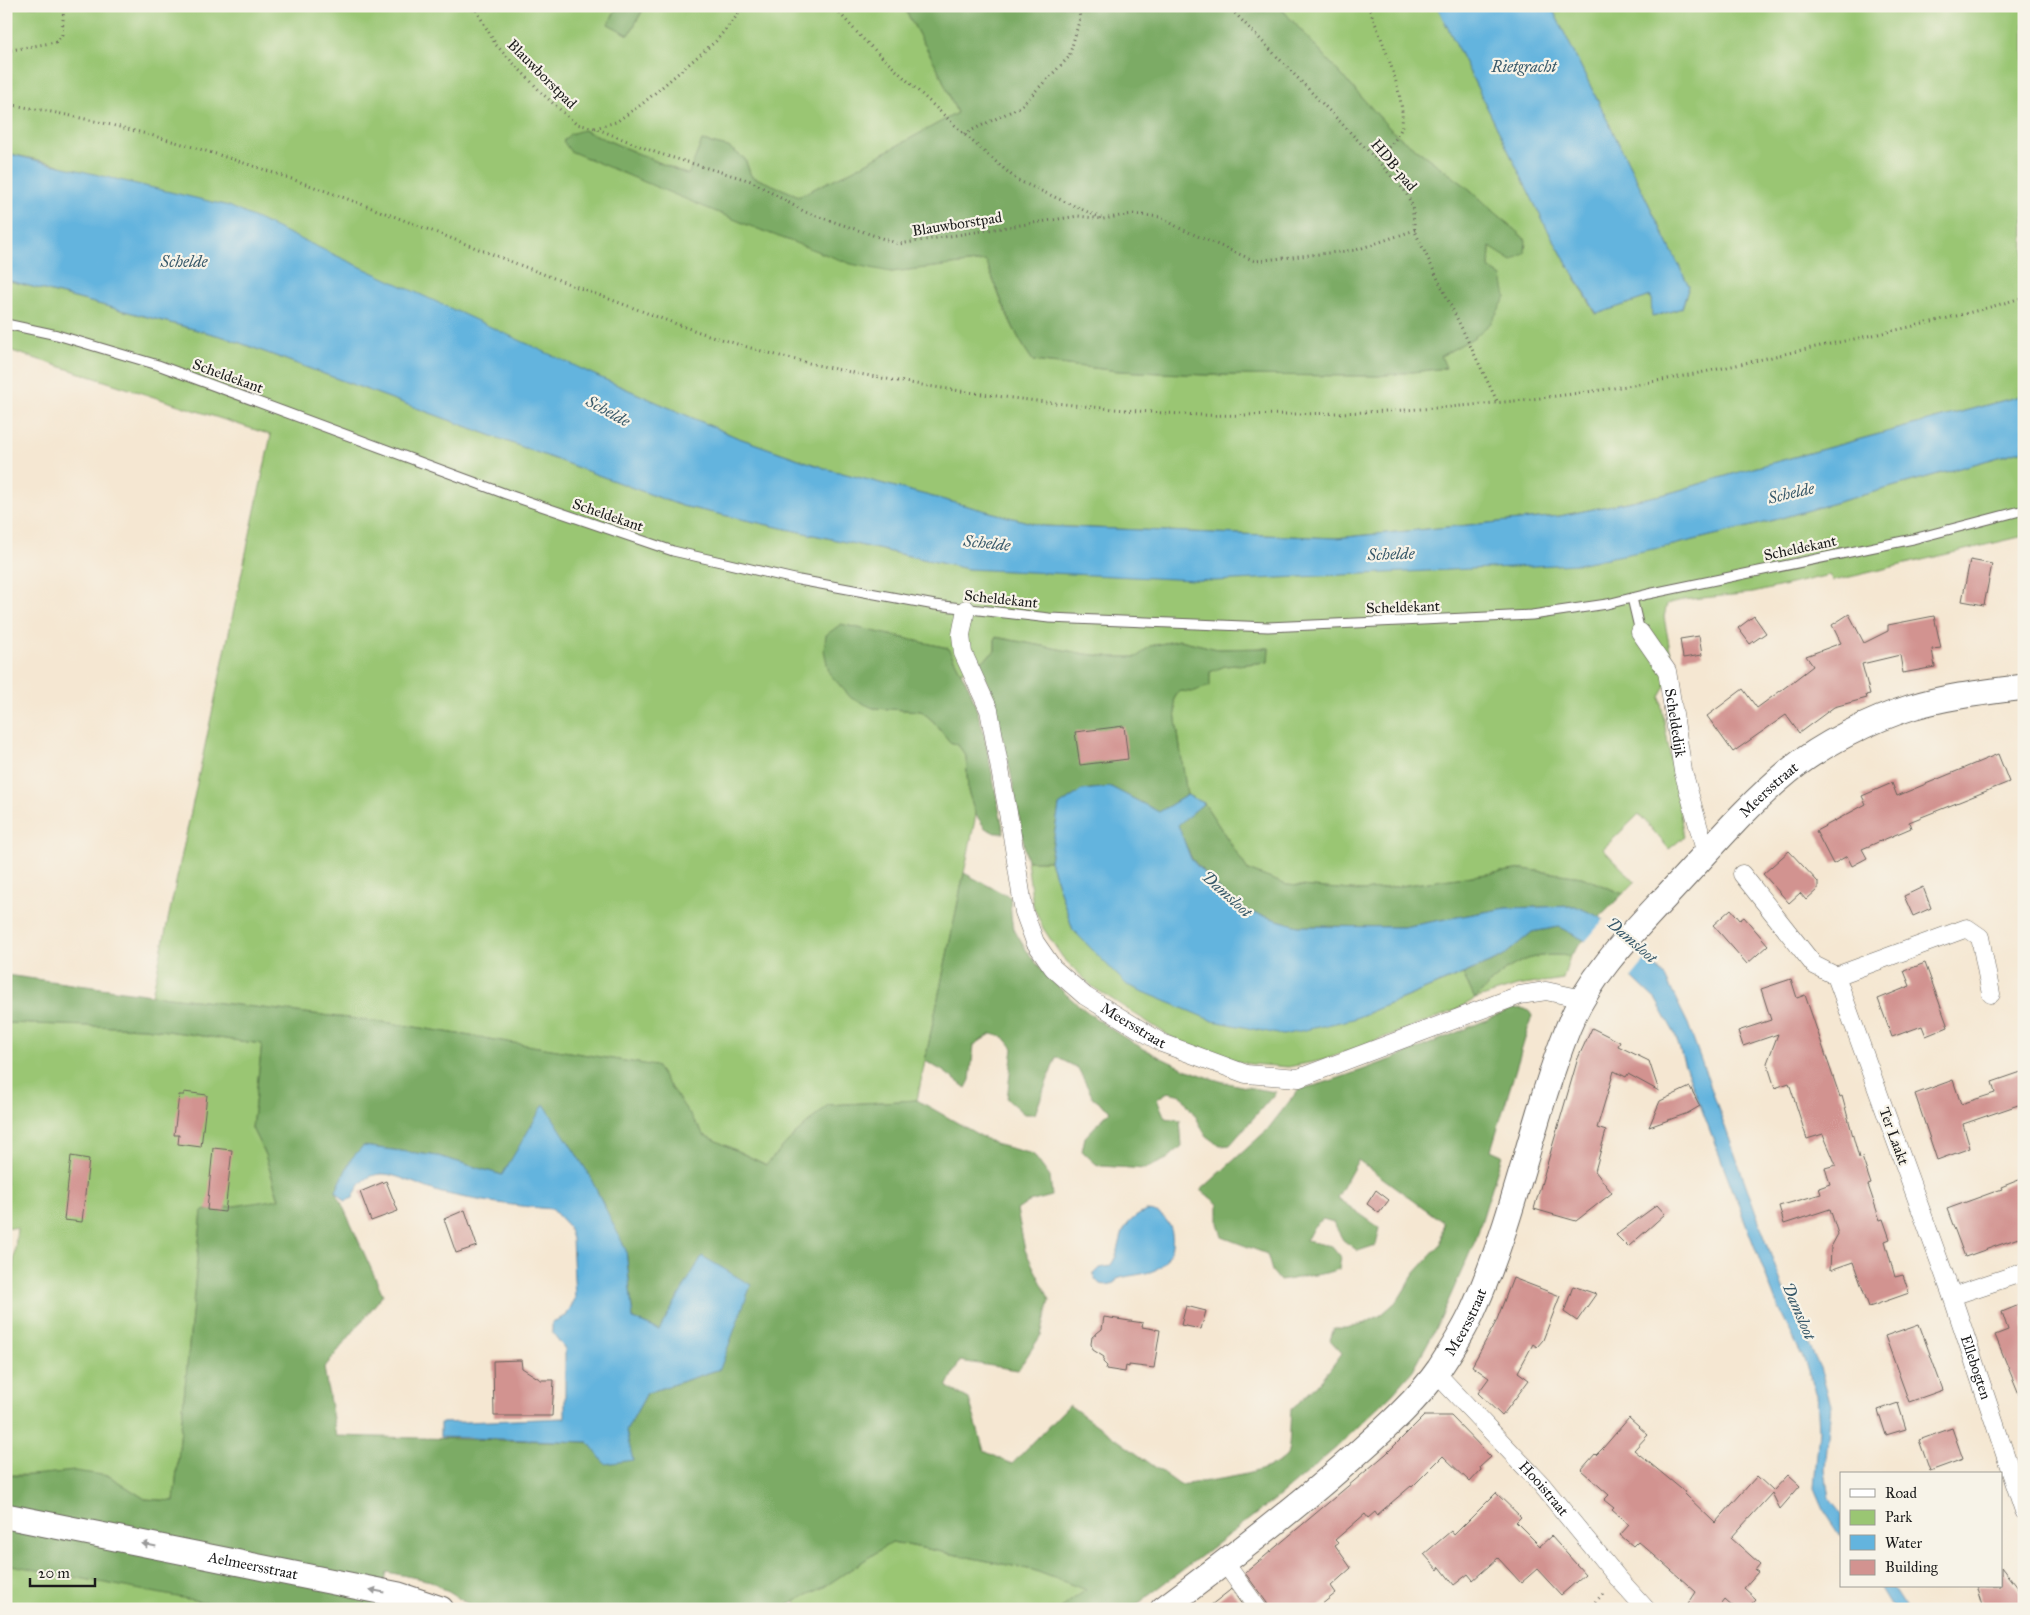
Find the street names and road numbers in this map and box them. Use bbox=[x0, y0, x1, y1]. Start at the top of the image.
street label: Blauwborstpad bbox=[504, 36, 581, 113]
street label: HDB-pad bbox=[1367, 135, 1421, 195]
street label: Blauwborstpad bbox=[911, 208, 1004, 240]
street label: Scheldekant bbox=[190, 355, 266, 397]
street label: Scheldekant bbox=[570, 494, 647, 536]
street label: Scheldekant bbox=[1762, 531, 1839, 564]
street label: Scheldekant bbox=[963, 586, 1039, 612]
street label: Scheldekant bbox=[1366, 597, 1441, 617]
street label: Scheldedijk bbox=[1661, 687, 1690, 759]
street label: Meersstraat bbox=[1736, 758, 1802, 821]
street label: Meersstraat bbox=[1097, 999, 1169, 1053]
street label: Ter Laakt bbox=[1875, 1105, 1913, 1168]
street label: Meersstraat bbox=[1441, 1285, 1491, 1359]
street label: Ellebogten bbox=[1957, 1333, 1995, 1402]
street label: Hooistraat bbox=[1515, 1457, 1573, 1520]
street label: Aelmeersstraat bbox=[206, 1548, 300, 1584]

